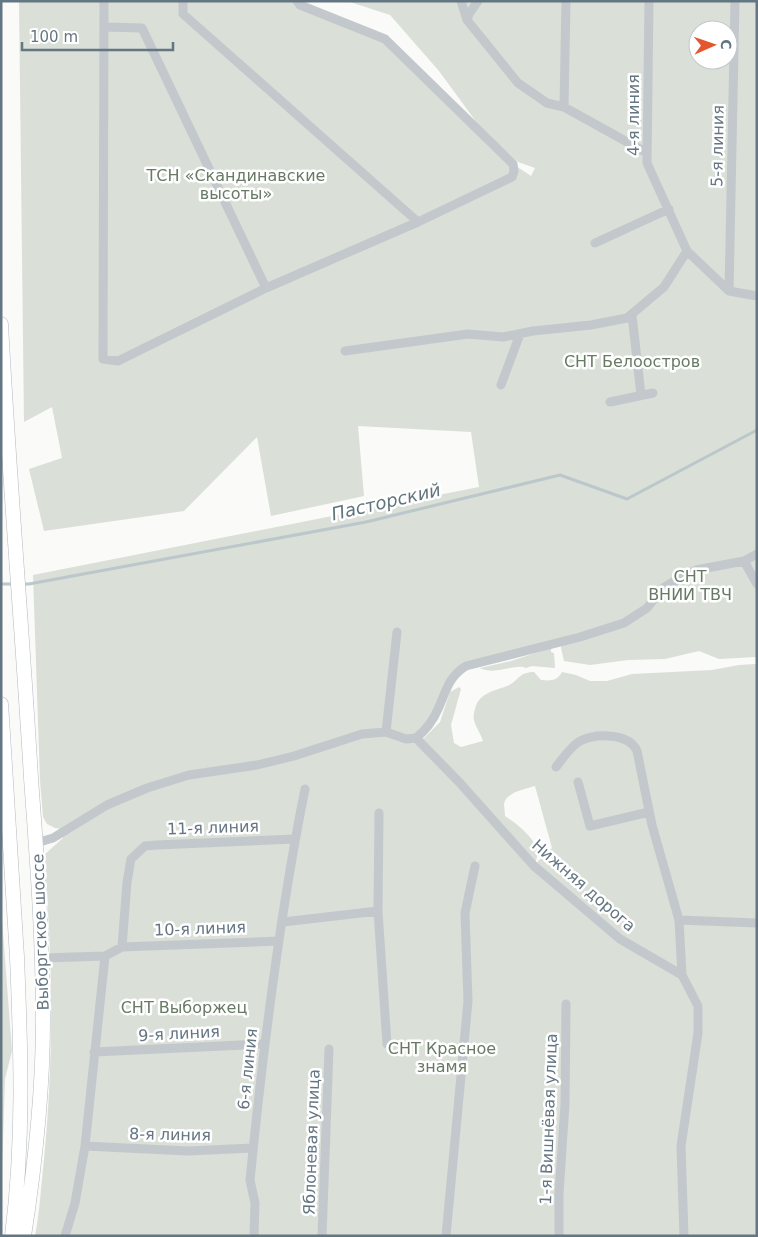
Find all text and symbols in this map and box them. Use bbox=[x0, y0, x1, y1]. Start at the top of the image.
scale bar bbox=[22, 20, 174, 52]
north arrow bbox=[688, 20, 738, 70]
text: 100 m bbox=[30, 28, 78, 46]
text: С bbox=[718, 39, 734, 50]
street label: 4-я линия bbox=[624, 74, 643, 156]
street label: 5-я линия bbox=[707, 105, 728, 187]
park label: ТСН «Скандинавские высоты» bbox=[146, 166, 325, 203]
park label: СНТ Белоостров bbox=[564, 352, 700, 371]
water label: Пасторский bbox=[329, 479, 443, 524]
park label: СНТ ВНИИ ТВЧ bbox=[648, 567, 732, 604]
street label: 11-я линия bbox=[167, 816, 259, 839]
street label: Нижняя дорога bbox=[528, 835, 639, 935]
street label: Выборгское шоссе bbox=[28, 853, 53, 1011]
street label: 10-я линия bbox=[154, 917, 246, 940]
park label: СНТ Выборжец bbox=[121, 998, 247, 1017]
street label: 9-я линия bbox=[138, 1022, 220, 1045]
street label: 6-я линия bbox=[234, 1027, 261, 1111]
street label: 1-я Вишнёвая улица bbox=[536, 1033, 561, 1205]
park label: СНТ Красное знамя bbox=[388, 1039, 496, 1076]
street label: Яблоневая улица bbox=[299, 1069, 324, 1215]
street label: 8-я линия bbox=[129, 1124, 211, 1145]

